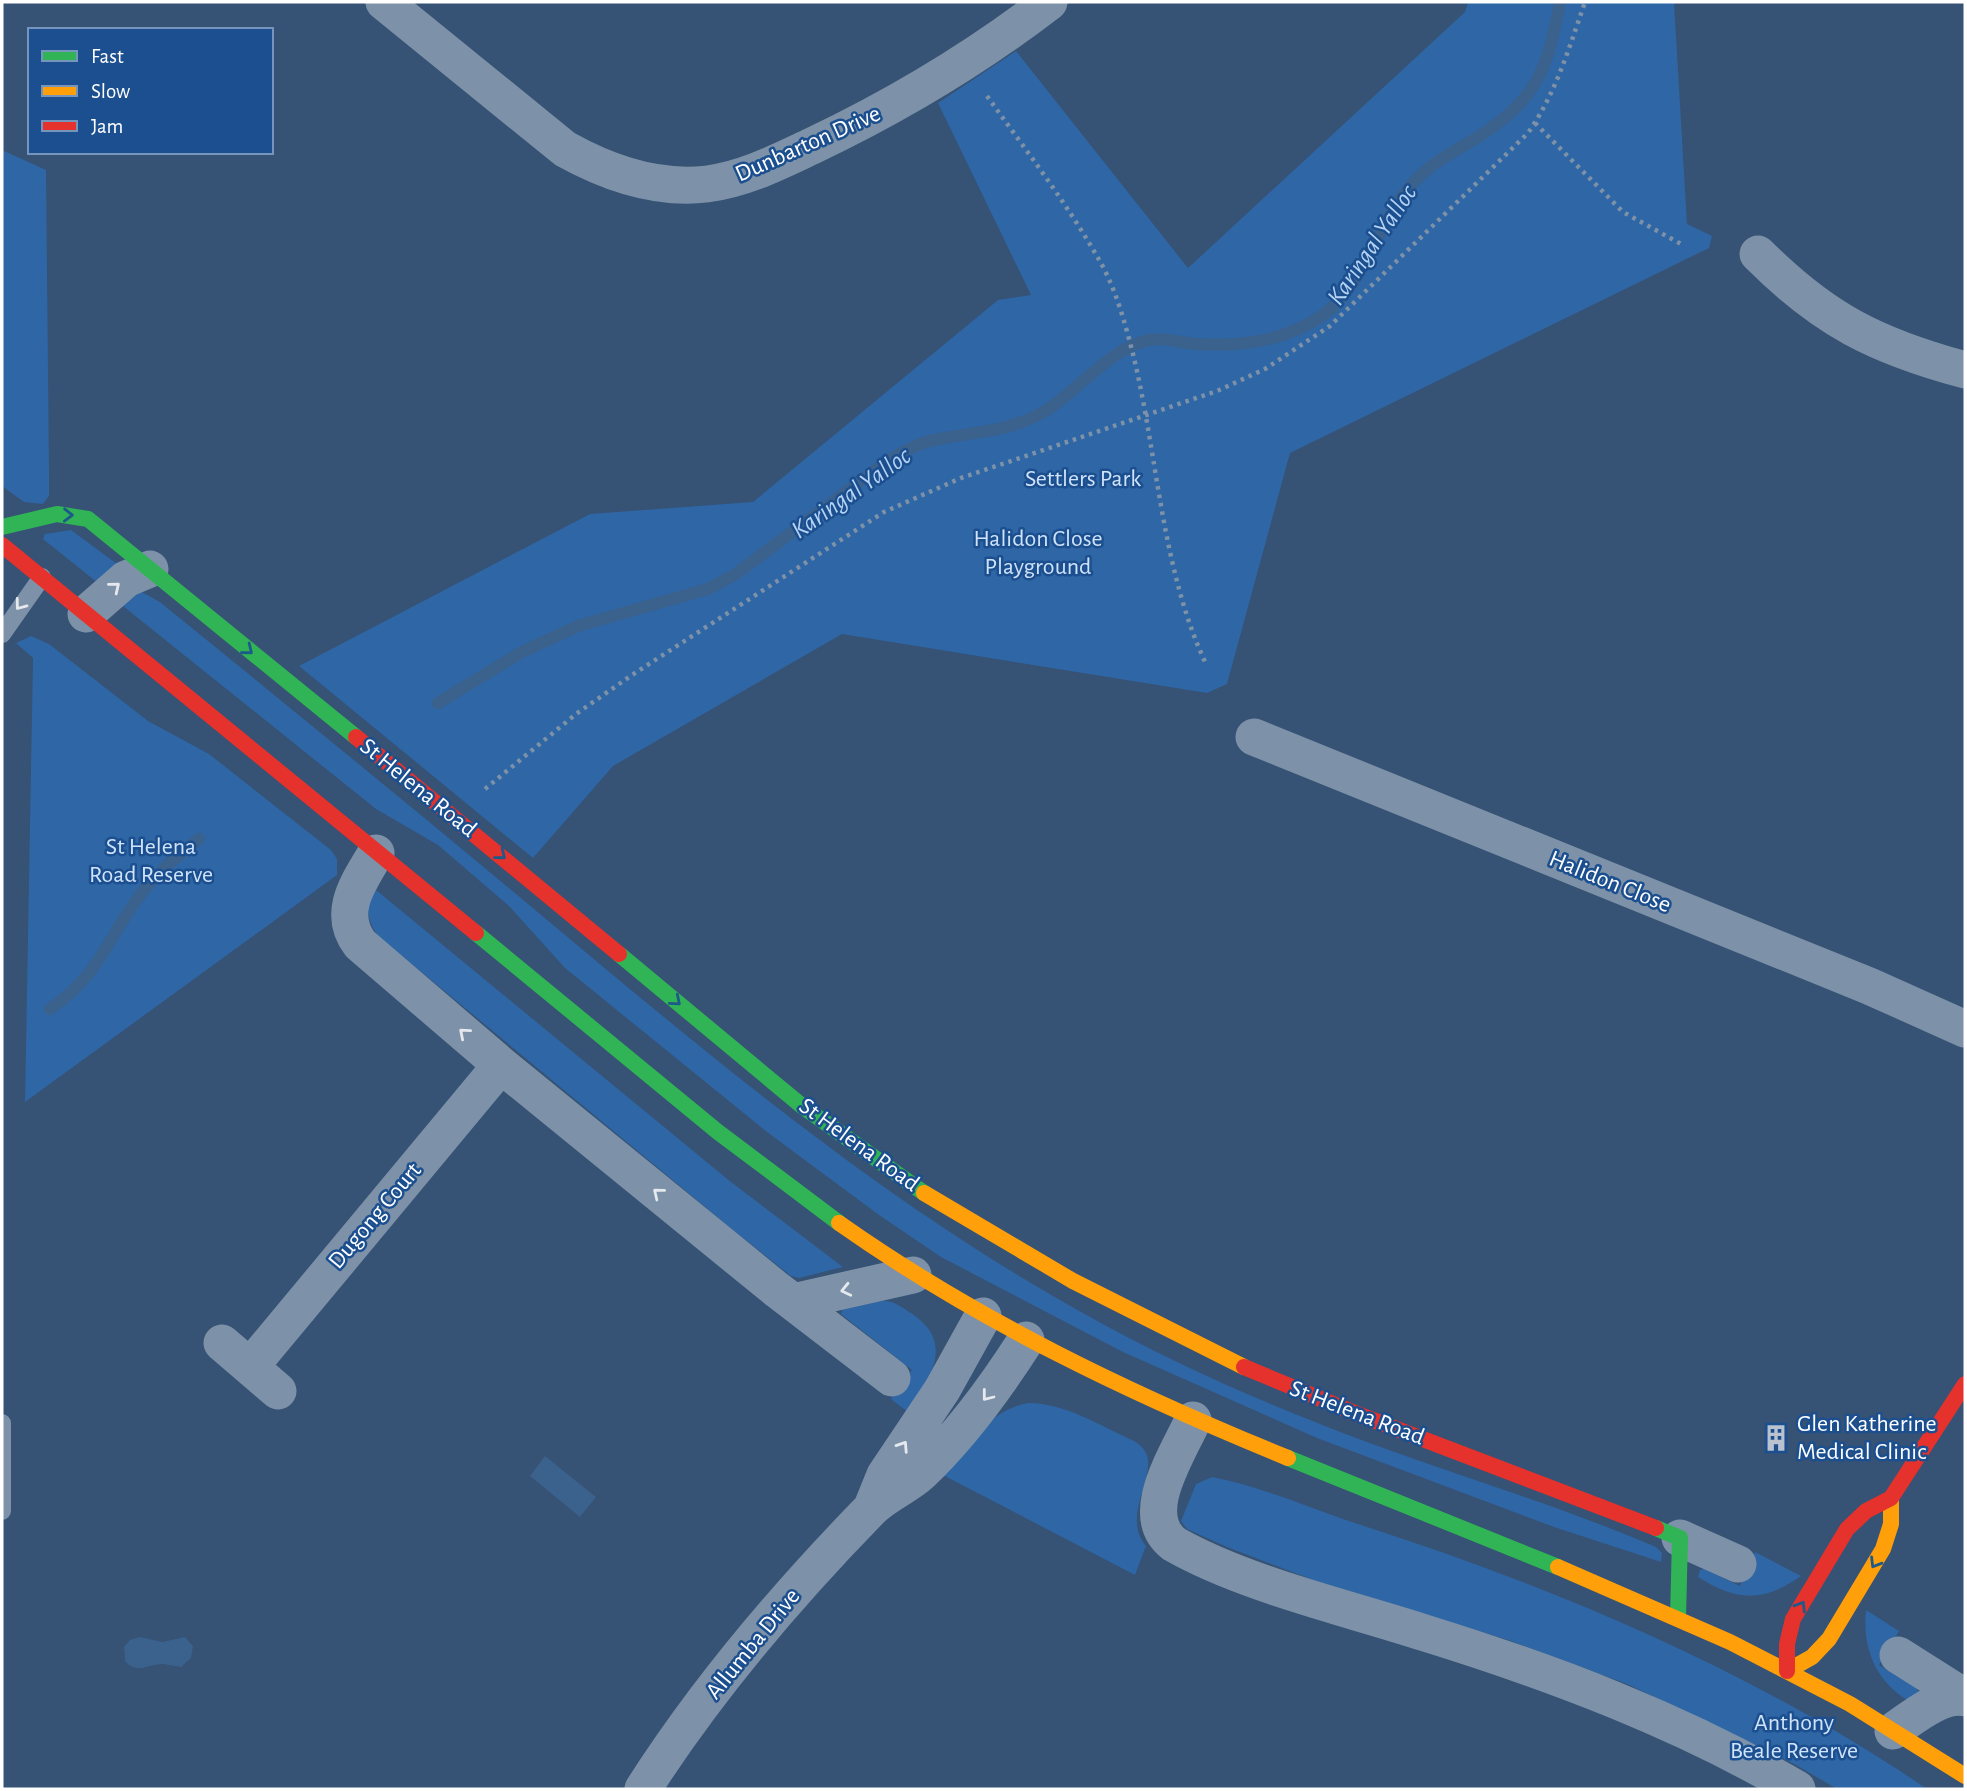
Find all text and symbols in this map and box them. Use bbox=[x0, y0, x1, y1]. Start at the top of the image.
legend bbox=[28, 28, 273, 154]
text: Fast bbox=[91, 46, 124, 67]
text: Slow bbox=[91, 81, 130, 102]
street label: Dunbarton Drive bbox=[732, 101, 884, 187]
text: Jam bbox=[91, 116, 123, 137]
water label: Karingal Yalloc bbox=[1322, 180, 1422, 310]
water label: Karingal Yalloc bbox=[787, 442, 916, 543]
park label: Settlers Park bbox=[1025, 467, 1141, 491]
one-way arrow bbox=[63, 507, 74, 523]
park label: Halidon Close Playground bbox=[973, 527, 1103, 579]
one-way arrow bbox=[108, 583, 120, 596]
one-way arrow bbox=[16, 597, 29, 609]
one-way arrow bbox=[241, 641, 253, 654]
street label: St Helena Road bbox=[355, 734, 481, 842]
park label: St Helena Road Reserve bbox=[89, 835, 213, 887]
one-way arrow bbox=[492, 847, 505, 859]
street label: Halidon Close bbox=[1546, 847, 1674, 917]
one-way arrow bbox=[668, 992, 680, 1005]
one-way arrow bbox=[459, 1029, 472, 1041]
street label: St Helena Road bbox=[794, 1094, 924, 1196]
street label: Dugong Court bbox=[324, 1158, 426, 1274]
one-way arrow bbox=[654, 1189, 666, 1202]
one-way arrow bbox=[840, 1282, 852, 1296]
street label: St Helena Road bbox=[1286, 1376, 1428, 1450]
one-way arrow bbox=[983, 1388, 996, 1401]
place label: Glen Katherine Medical Clinic bbox=[1797, 1412, 1937, 1464]
building icon: Glen Katherine Medical Clinic bbox=[1761, 1423, 1791, 1453]
one-way arrow bbox=[895, 1441, 907, 1454]
one-way arrow bbox=[1870, 1555, 1883, 1568]
street label: Allumba Drive bbox=[701, 1584, 805, 1704]
one-way arrow bbox=[1793, 1601, 1806, 1613]
park label: Anthony Beale Reserve bbox=[1730, 1711, 1858, 1763]

